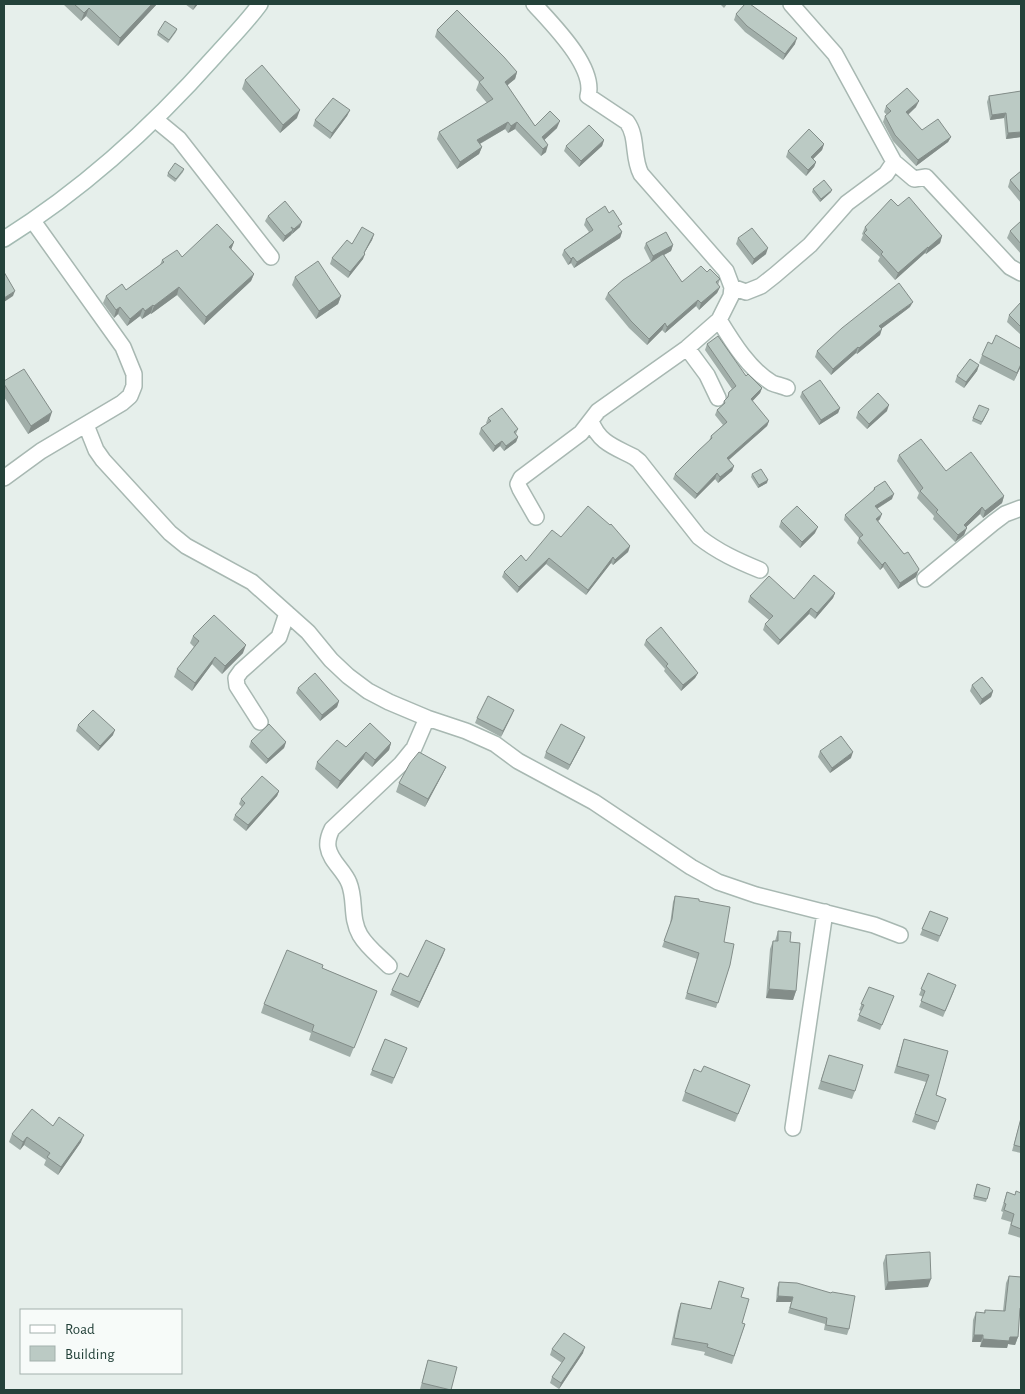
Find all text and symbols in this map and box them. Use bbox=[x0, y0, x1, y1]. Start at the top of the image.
legend bbox=[20, 1309, 182, 1374]
text: Road bbox=[65, 1322, 95, 1337]
text: Building bbox=[65, 1347, 115, 1362]

